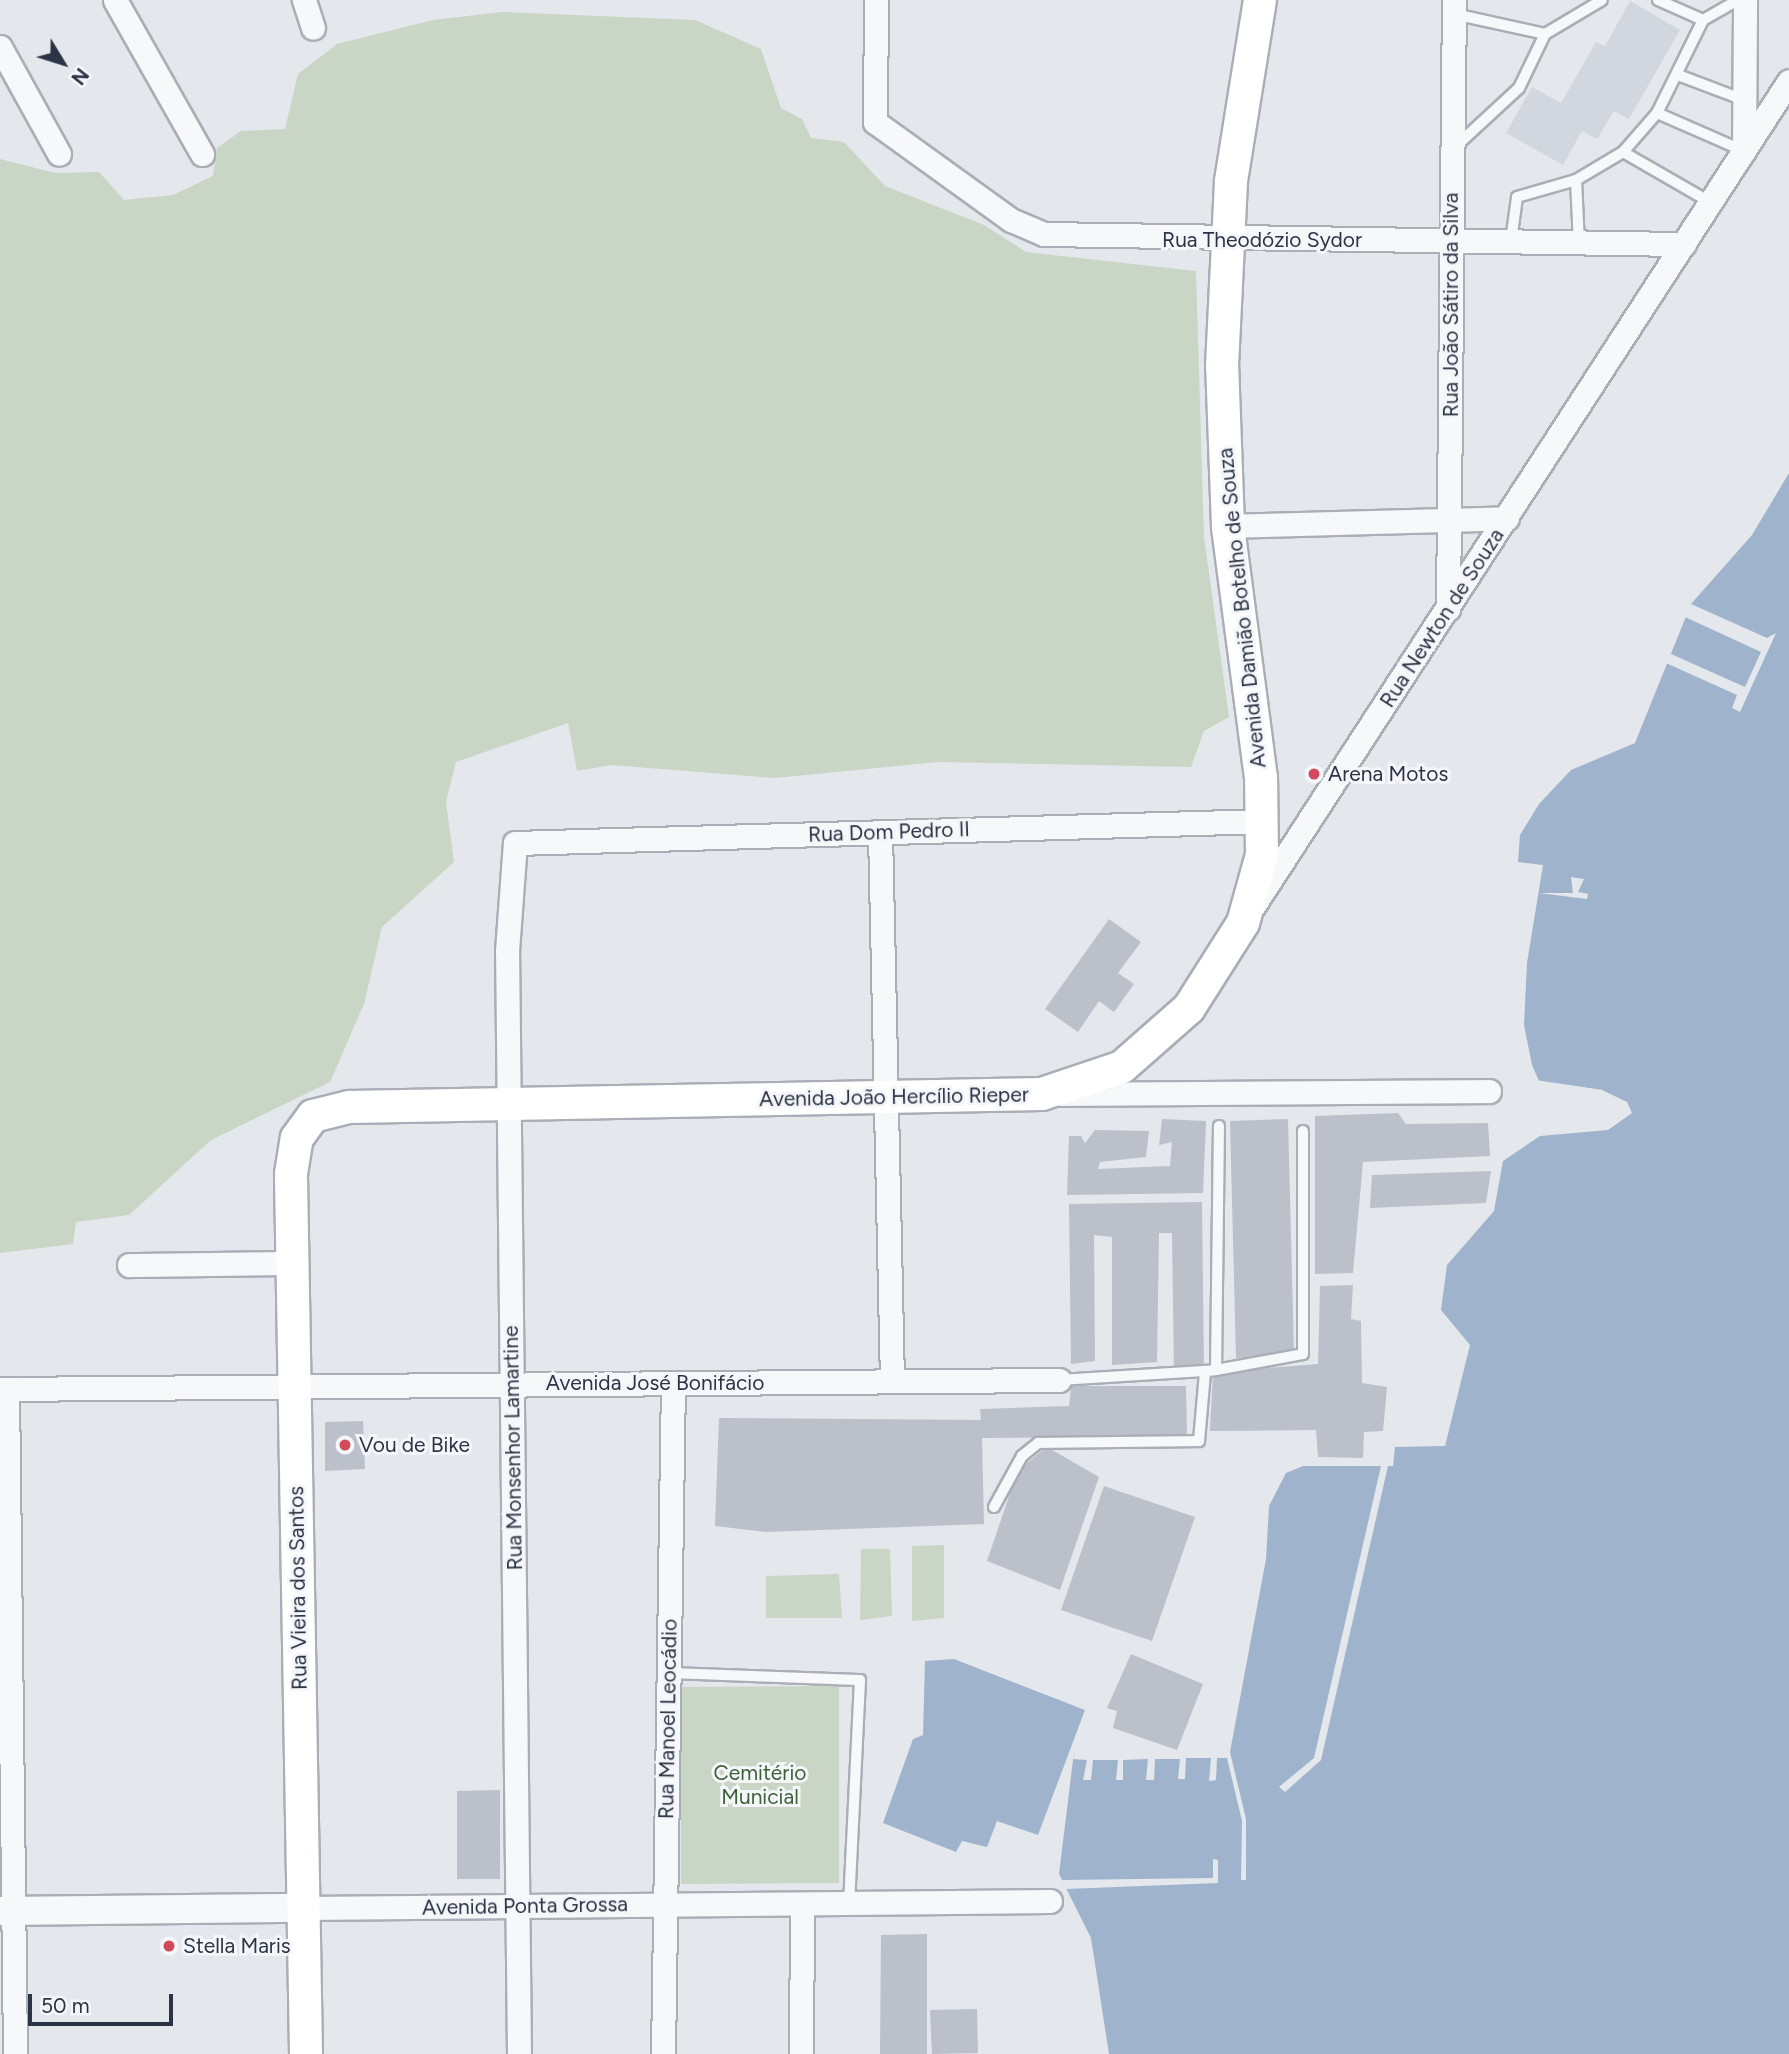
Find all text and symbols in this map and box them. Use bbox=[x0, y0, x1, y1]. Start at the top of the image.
north arrow bbox=[28, 28, 98, 98]
text: N bbox=[66, 63, 94, 89]
street label: Rua João Sátiro da Silva bbox=[1438, 193, 1464, 417]
street label: Rua Theodózio Sydor bbox=[1162, 227, 1362, 253]
street label: Avenida Damião Botelho de Souza bbox=[1213, 447, 1271, 769]
street label: Rua Newton de Souza bbox=[1375, 524, 1509, 712]
place label: Arena Motos bbox=[1328, 761, 1448, 787]
marker: Arena Motos bbox=[1306, 766, 1322, 782]
street label: Rua Dom Pedro II bbox=[808, 817, 970, 847]
street label: Avenida João Hercílio Rieper bbox=[759, 1082, 1029, 1112]
street label: Rua Monsenhor Lamartine bbox=[498, 1325, 528, 1571]
street label: Avenida José Bonifácio bbox=[546, 1370, 764, 1396]
place label: Vou de Bike bbox=[359, 1432, 470, 1458]
marker: Vou de Bike bbox=[337, 1437, 353, 1453]
street label: Rua Vieira dos Santos bbox=[284, 1486, 312, 1690]
street label: Rua Manoel Leocádio bbox=[654, 1619, 682, 1819]
park label: Cemitério Municial bbox=[714, 1760, 806, 1810]
street label: Avenida Ponta Grossa bbox=[422, 1892, 628, 1920]
place label: Stella Maris bbox=[183, 1933, 291, 1959]
marker: Stella Maris bbox=[161, 1938, 177, 1954]
scale bar bbox=[32, 1980, 177, 2024]
text: 50 m bbox=[41, 1993, 90, 2018]

